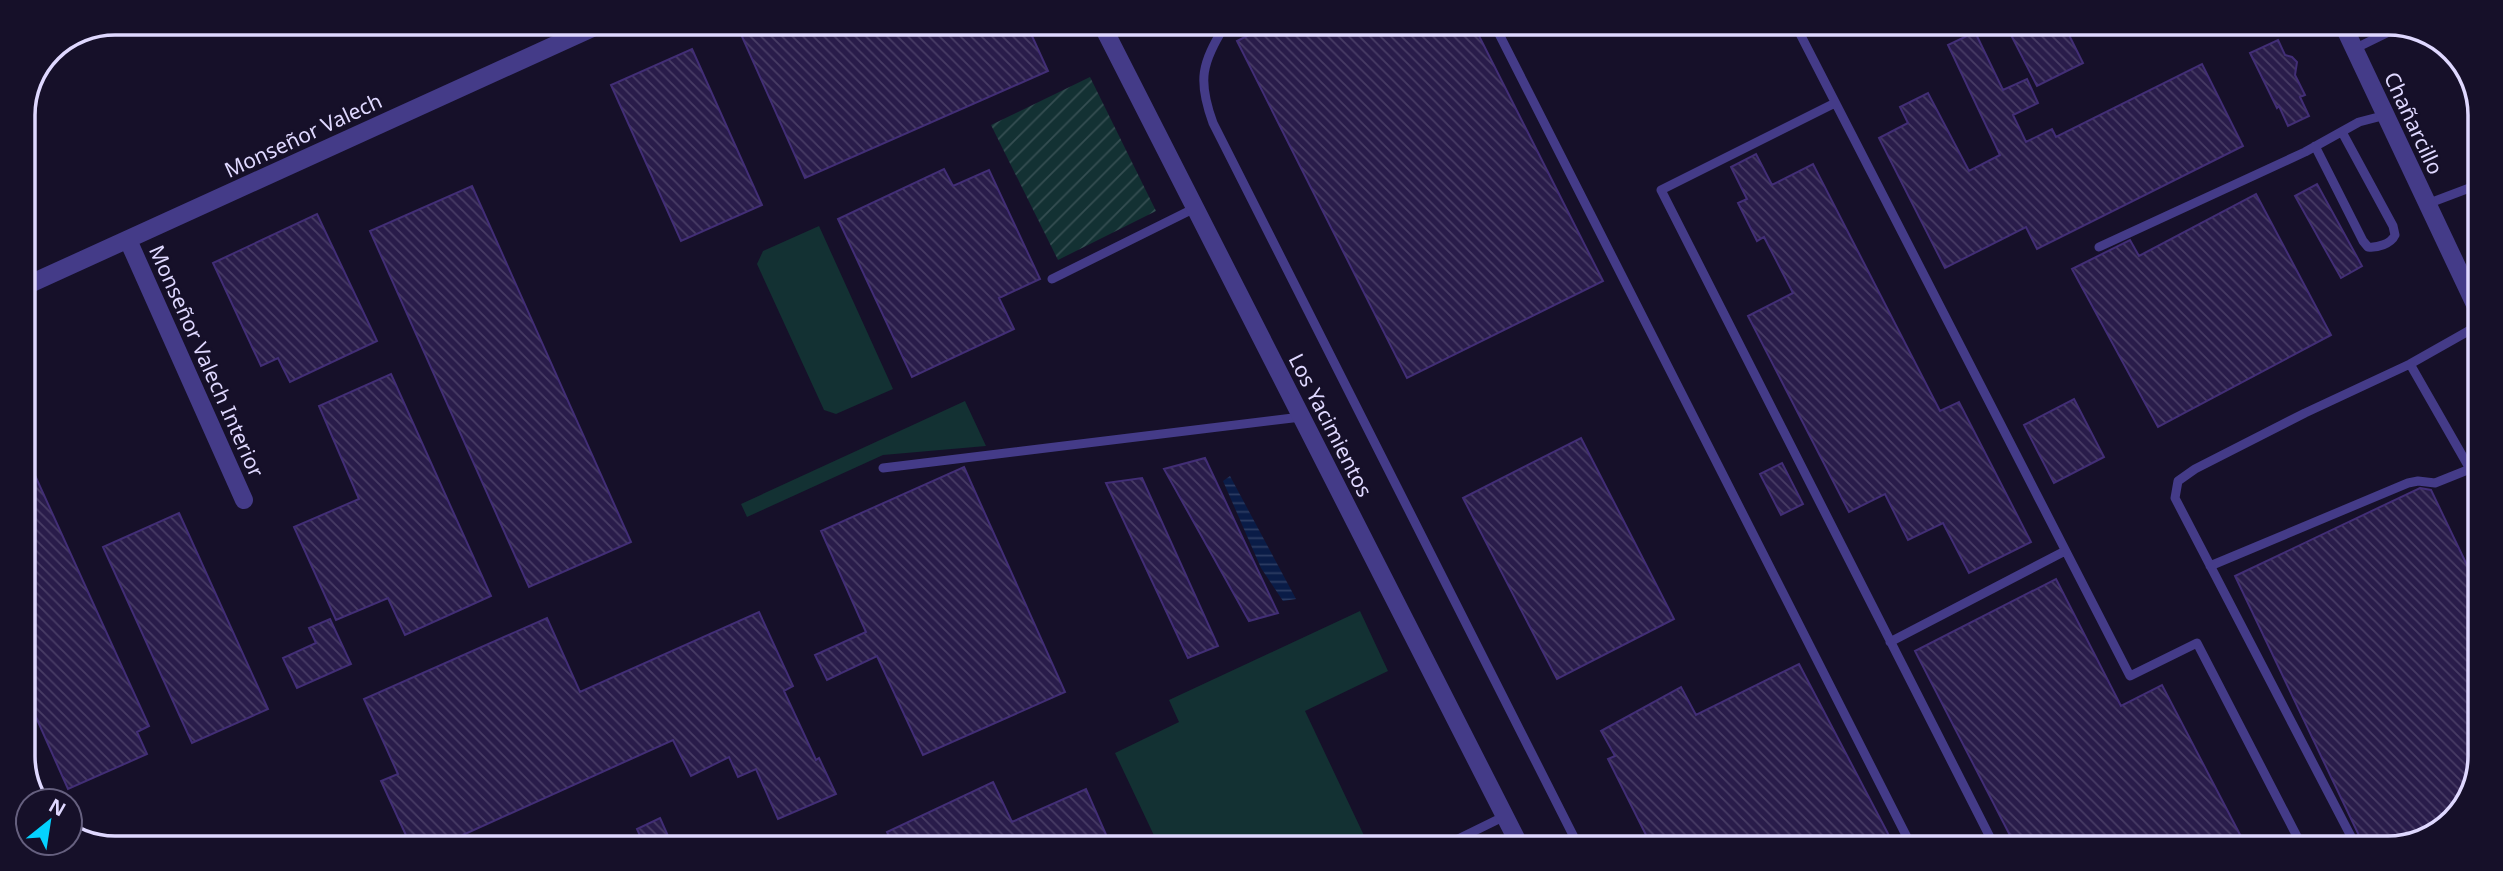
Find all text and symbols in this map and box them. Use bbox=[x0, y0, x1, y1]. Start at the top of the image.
street label: Chañarcillo bbox=[2378, 67, 2450, 179]
street label: Monseñor Valech bbox=[220, 86, 386, 184]
street label: Monseñor Valech Interior bbox=[143, 241, 271, 482]
street label: Los Yacimientos bbox=[1283, 348, 1379, 502]
north arrow bbox=[14, 787, 84, 857]
text: N bbox=[44, 792, 71, 822]

